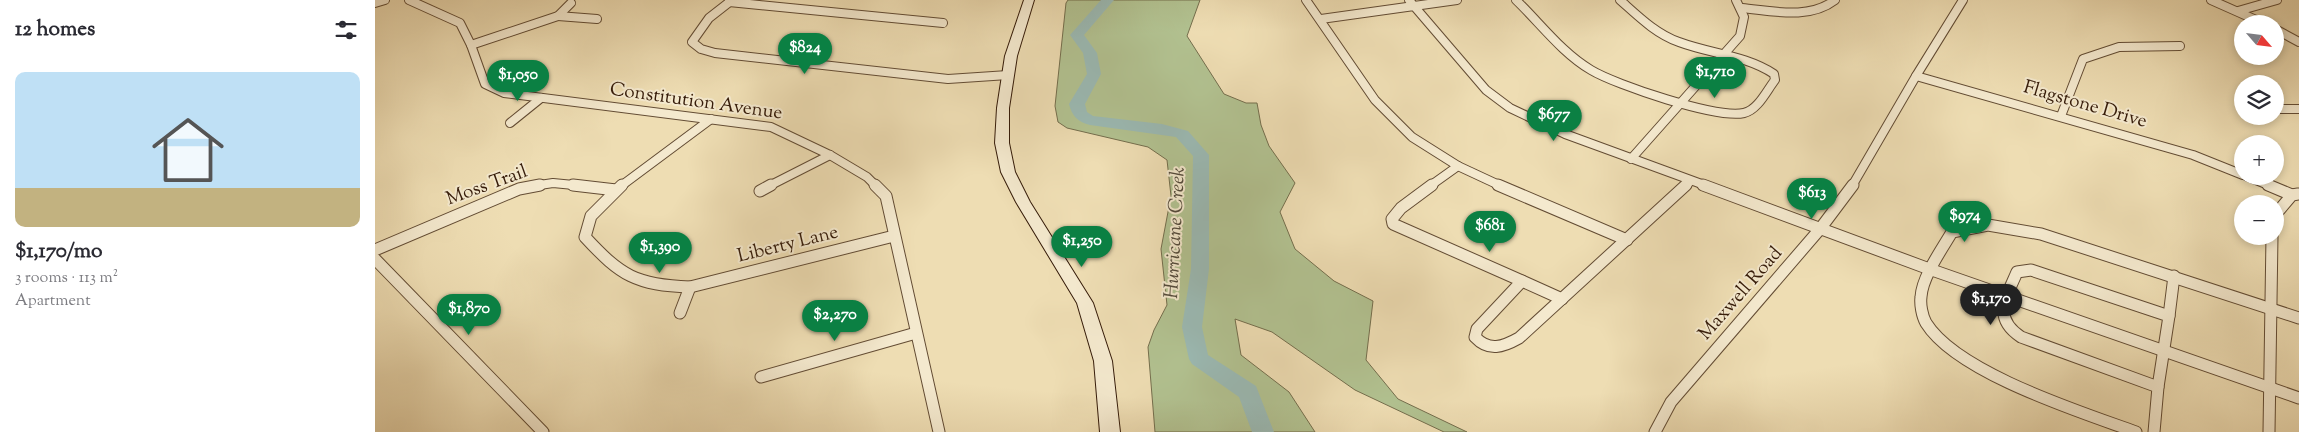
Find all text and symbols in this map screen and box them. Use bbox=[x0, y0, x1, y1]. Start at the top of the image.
text: 12 homes bbox=[15, 15, 95, 45]
north arrow bbox=[2234, 15, 2284, 65]
map controls bbox=[2234, 15, 2284, 245]
icon: filters bbox=[332, 16, 360, 44]
pin: $824 bbox=[775, 32, 835, 75]
text: $824 bbox=[789, 37, 821, 60]
pin: $1,710 bbox=[1674, 56, 1756, 99]
pin: $1,050 bbox=[477, 59, 559, 102]
text: $1,710 bbox=[1695, 61, 1735, 84]
text: $1,050 bbox=[498, 64, 538, 87]
street label: Flagstone Drive bbox=[2020, 74, 2150, 136]
button: layers bbox=[2234, 75, 2284, 125]
street label: Constitution Avenue bbox=[608, 77, 784, 128]
pin: $677 bbox=[1524, 100, 1584, 142]
text: $677 bbox=[1538, 104, 1570, 127]
icon: home bbox=[143, 105, 233, 195]
button: + bbox=[2234, 135, 2284, 185]
street label: Moss Trail bbox=[443, 159, 531, 213]
water label: Hurricane Creek bbox=[1158, 166, 1194, 300]
pin: $613 bbox=[1782, 178, 1842, 220]
text: $613 bbox=[1798, 182, 1826, 205]
button: − bbox=[2234, 195, 2284, 245]
pin: $974 bbox=[1935, 200, 1995, 243]
text: $974 bbox=[1949, 205, 1981, 228]
pin: $681 bbox=[1460, 210, 1520, 253]
text: $681 bbox=[1475, 215, 1505, 238]
street label: Liberty Lane bbox=[735, 219, 841, 271]
pin: $1,250 bbox=[1041, 226, 1123, 268]
text: $1,250 bbox=[1062, 230, 1102, 253]
pin: $1,390 bbox=[619, 232, 701, 274]
text: $1,390 bbox=[640, 236, 680, 259]
text: $1,170/mo bbox=[15, 237, 102, 267]
street label: Maxwell Road bbox=[1693, 241, 1789, 347]
text: 3 rooms · 113 m² bbox=[15, 267, 118, 290]
pin: $1,170 bbox=[1950, 284, 2032, 326]
text: $1,170 bbox=[1971, 288, 2011, 311]
text: Apartment bbox=[15, 290, 91, 313]
pin: $1,870 bbox=[428, 294, 510, 336]
text: $1,870 bbox=[448, 298, 490, 321]
pin: $2,270 bbox=[794, 300, 876, 342]
text: $2,270 bbox=[813, 304, 857, 327]

